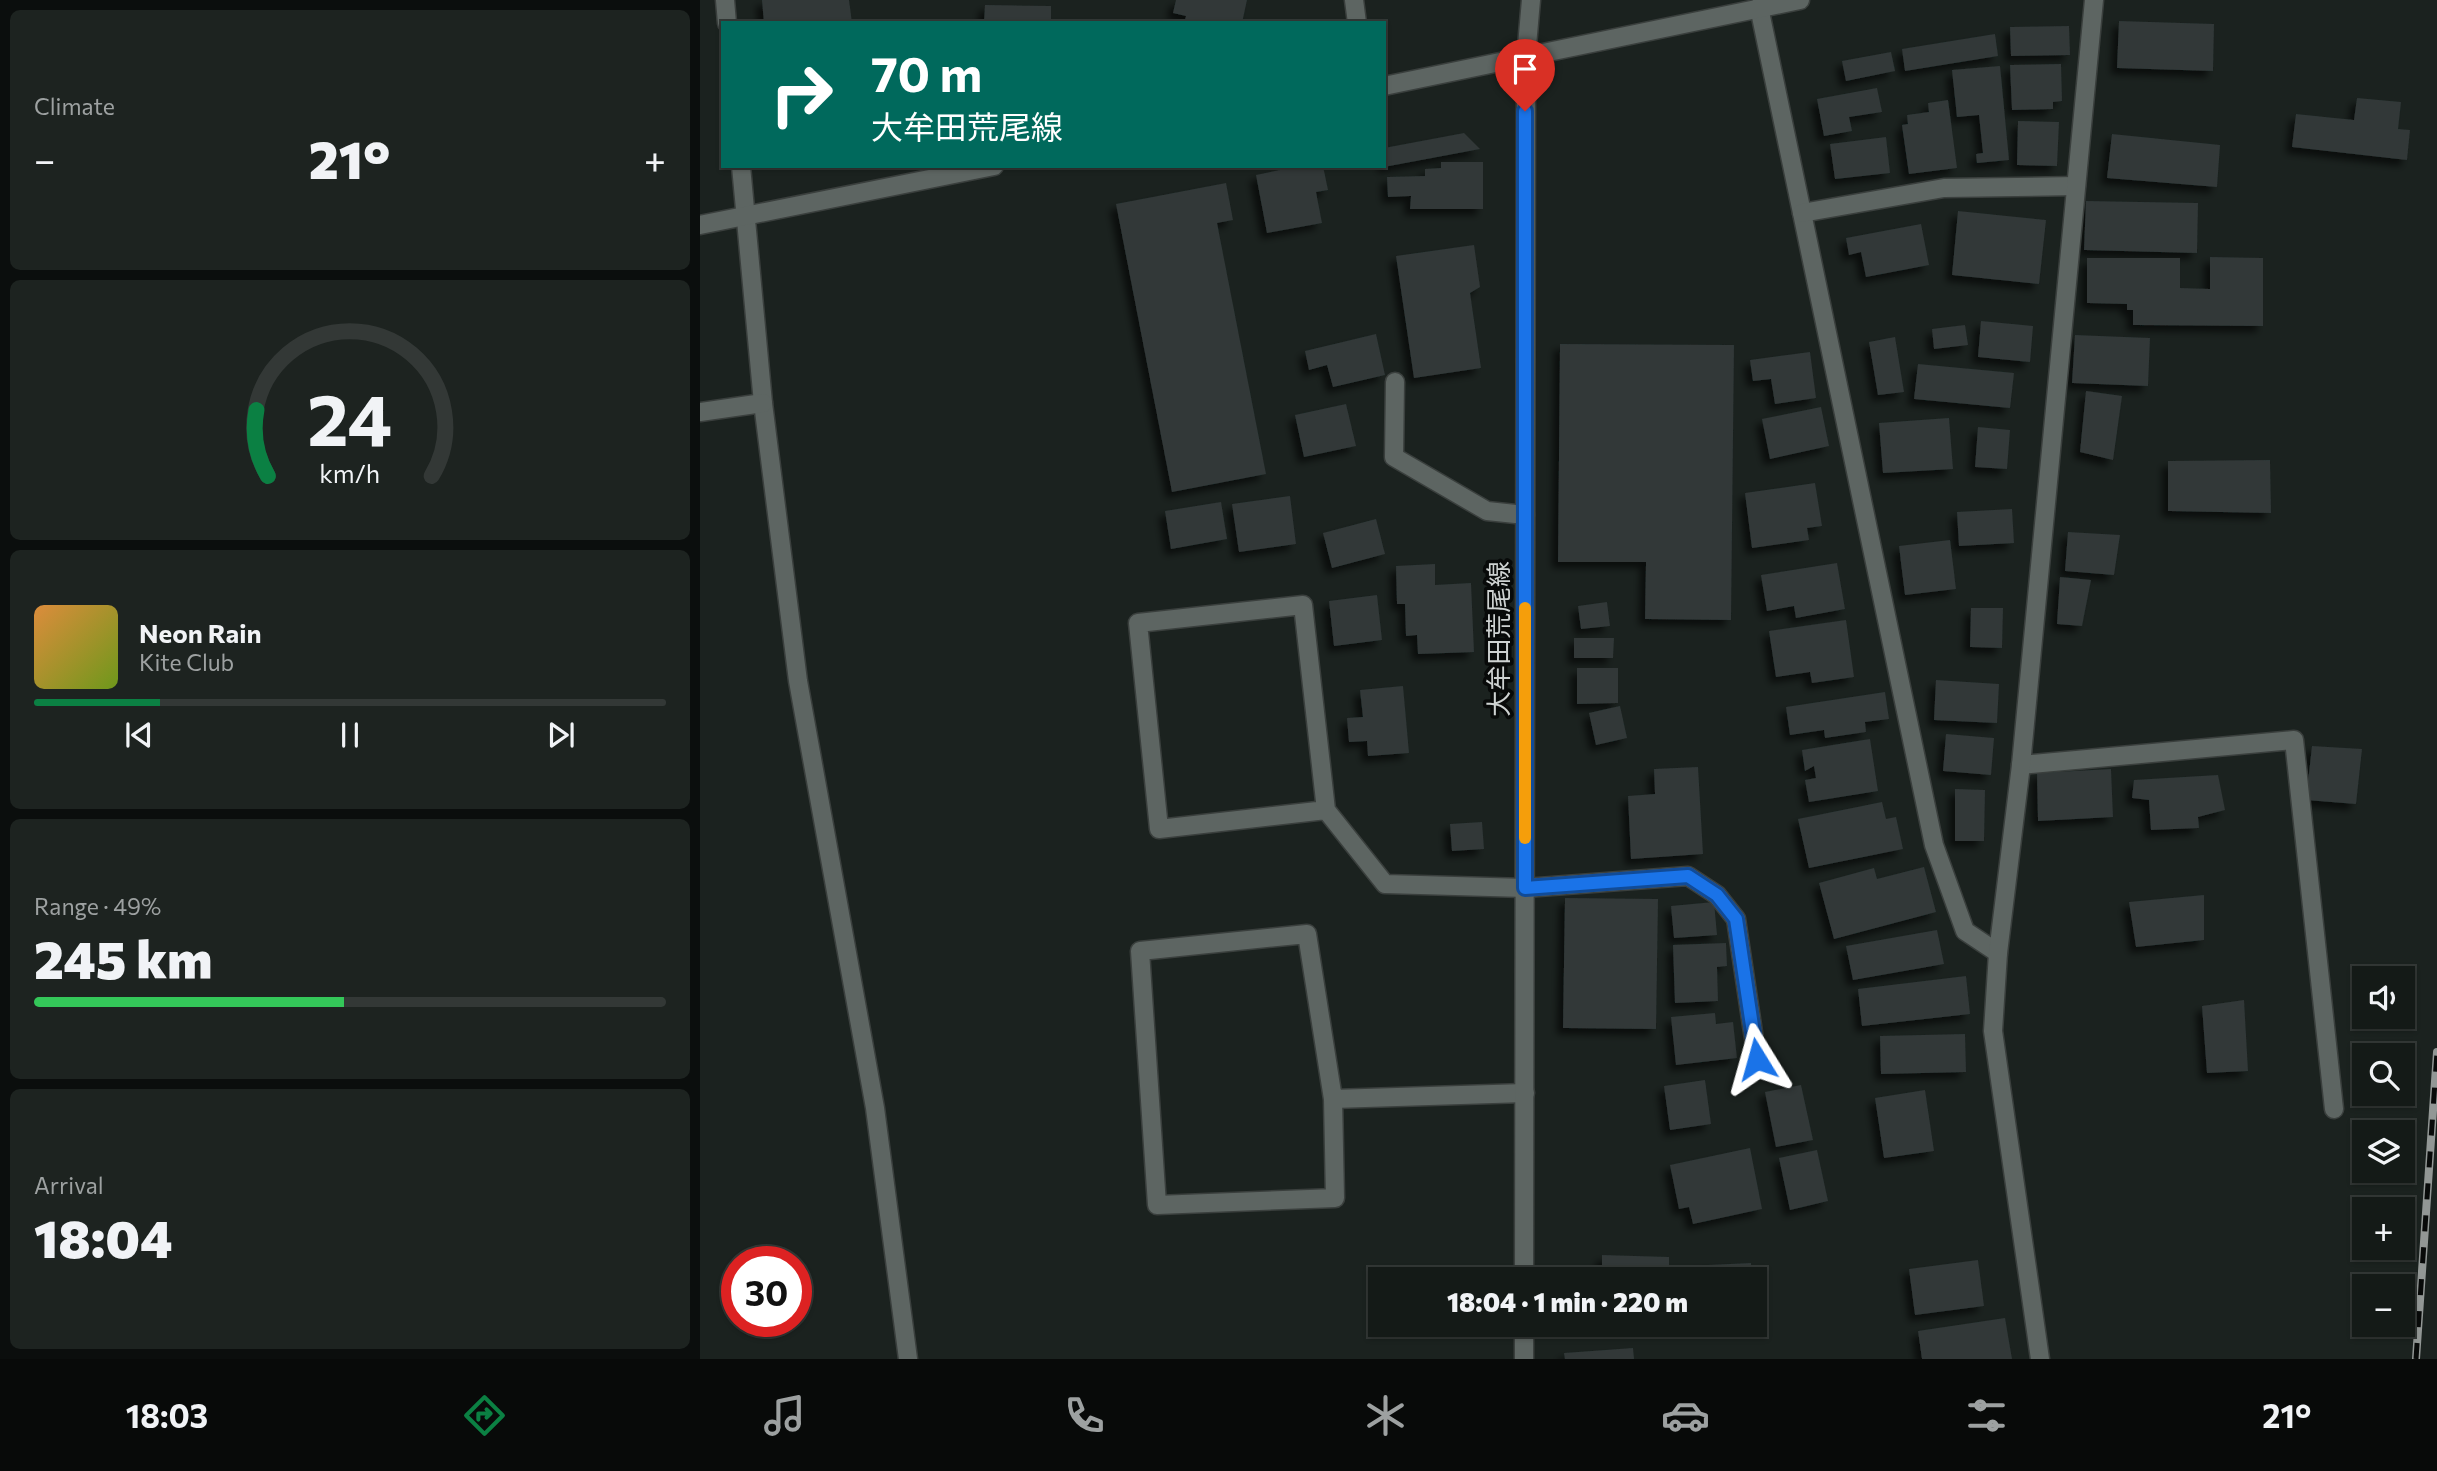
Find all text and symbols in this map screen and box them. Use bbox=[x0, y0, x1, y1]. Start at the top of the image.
pin bbox=[1495, 39, 1555, 111]
text: 70 m bbox=[871, 42, 982, 102]
icon: right bbox=[756, 49, 847, 140]
icon: arrive bbox=[1506, 50, 1544, 88]
text: Climate bbox=[34, 92, 115, 120]
text: 大牟田荒尾線 bbox=[871, 106, 1063, 146]
text: 21° bbox=[309, 126, 390, 190]
text: − bbox=[34, 135, 56, 182]
text: + bbox=[644, 135, 666, 182]
text: 24 bbox=[307, 372, 393, 461]
text: km/h bbox=[320, 457, 380, 487]
street label: 大牟田荒尾線 bbox=[1482, 561, 1513, 717]
text: Neon Rain bbox=[139, 617, 262, 648]
text: Kite Club bbox=[139, 648, 234, 676]
icon: previous bbox=[120, 716, 158, 754]
icon: pause bbox=[331, 716, 369, 754]
icon: next bbox=[542, 716, 580, 754]
text: Range · 49% bbox=[34, 892, 161, 920]
text: 245 km bbox=[34, 926, 212, 990]
map controls bbox=[2352, 966, 2415, 1337]
button: sound bbox=[2352, 966, 2415, 1029]
position arrow bbox=[1720, 1022, 1794, 1096]
button: search bbox=[2352, 1043, 2415, 1106]
button: layers bbox=[2352, 1120, 2415, 1183]
text: Arrival bbox=[34, 1171, 104, 1199]
button: + bbox=[2352, 1197, 2415, 1260]
text: 18:04 bbox=[34, 1205, 173, 1269]
speed limit sign: 30 bbox=[721, 1246, 812, 1337]
button: − bbox=[2352, 1274, 2415, 1337]
text: 18:04 · 1 min · 220 m bbox=[1447, 1286, 1688, 1317]
icon: directions bbox=[460, 1391, 509, 1440]
icon: music bbox=[760, 1391, 809, 1440]
icon: phone bbox=[1060, 1391, 1109, 1440]
icon: climate bbox=[1361, 1391, 1410, 1440]
icon: car bbox=[1661, 1391, 1710, 1440]
icon: filters bbox=[1962, 1391, 2011, 1440]
text: 18:03 bbox=[126, 1395, 208, 1435]
text: 21° bbox=[2262, 1395, 2311, 1435]

